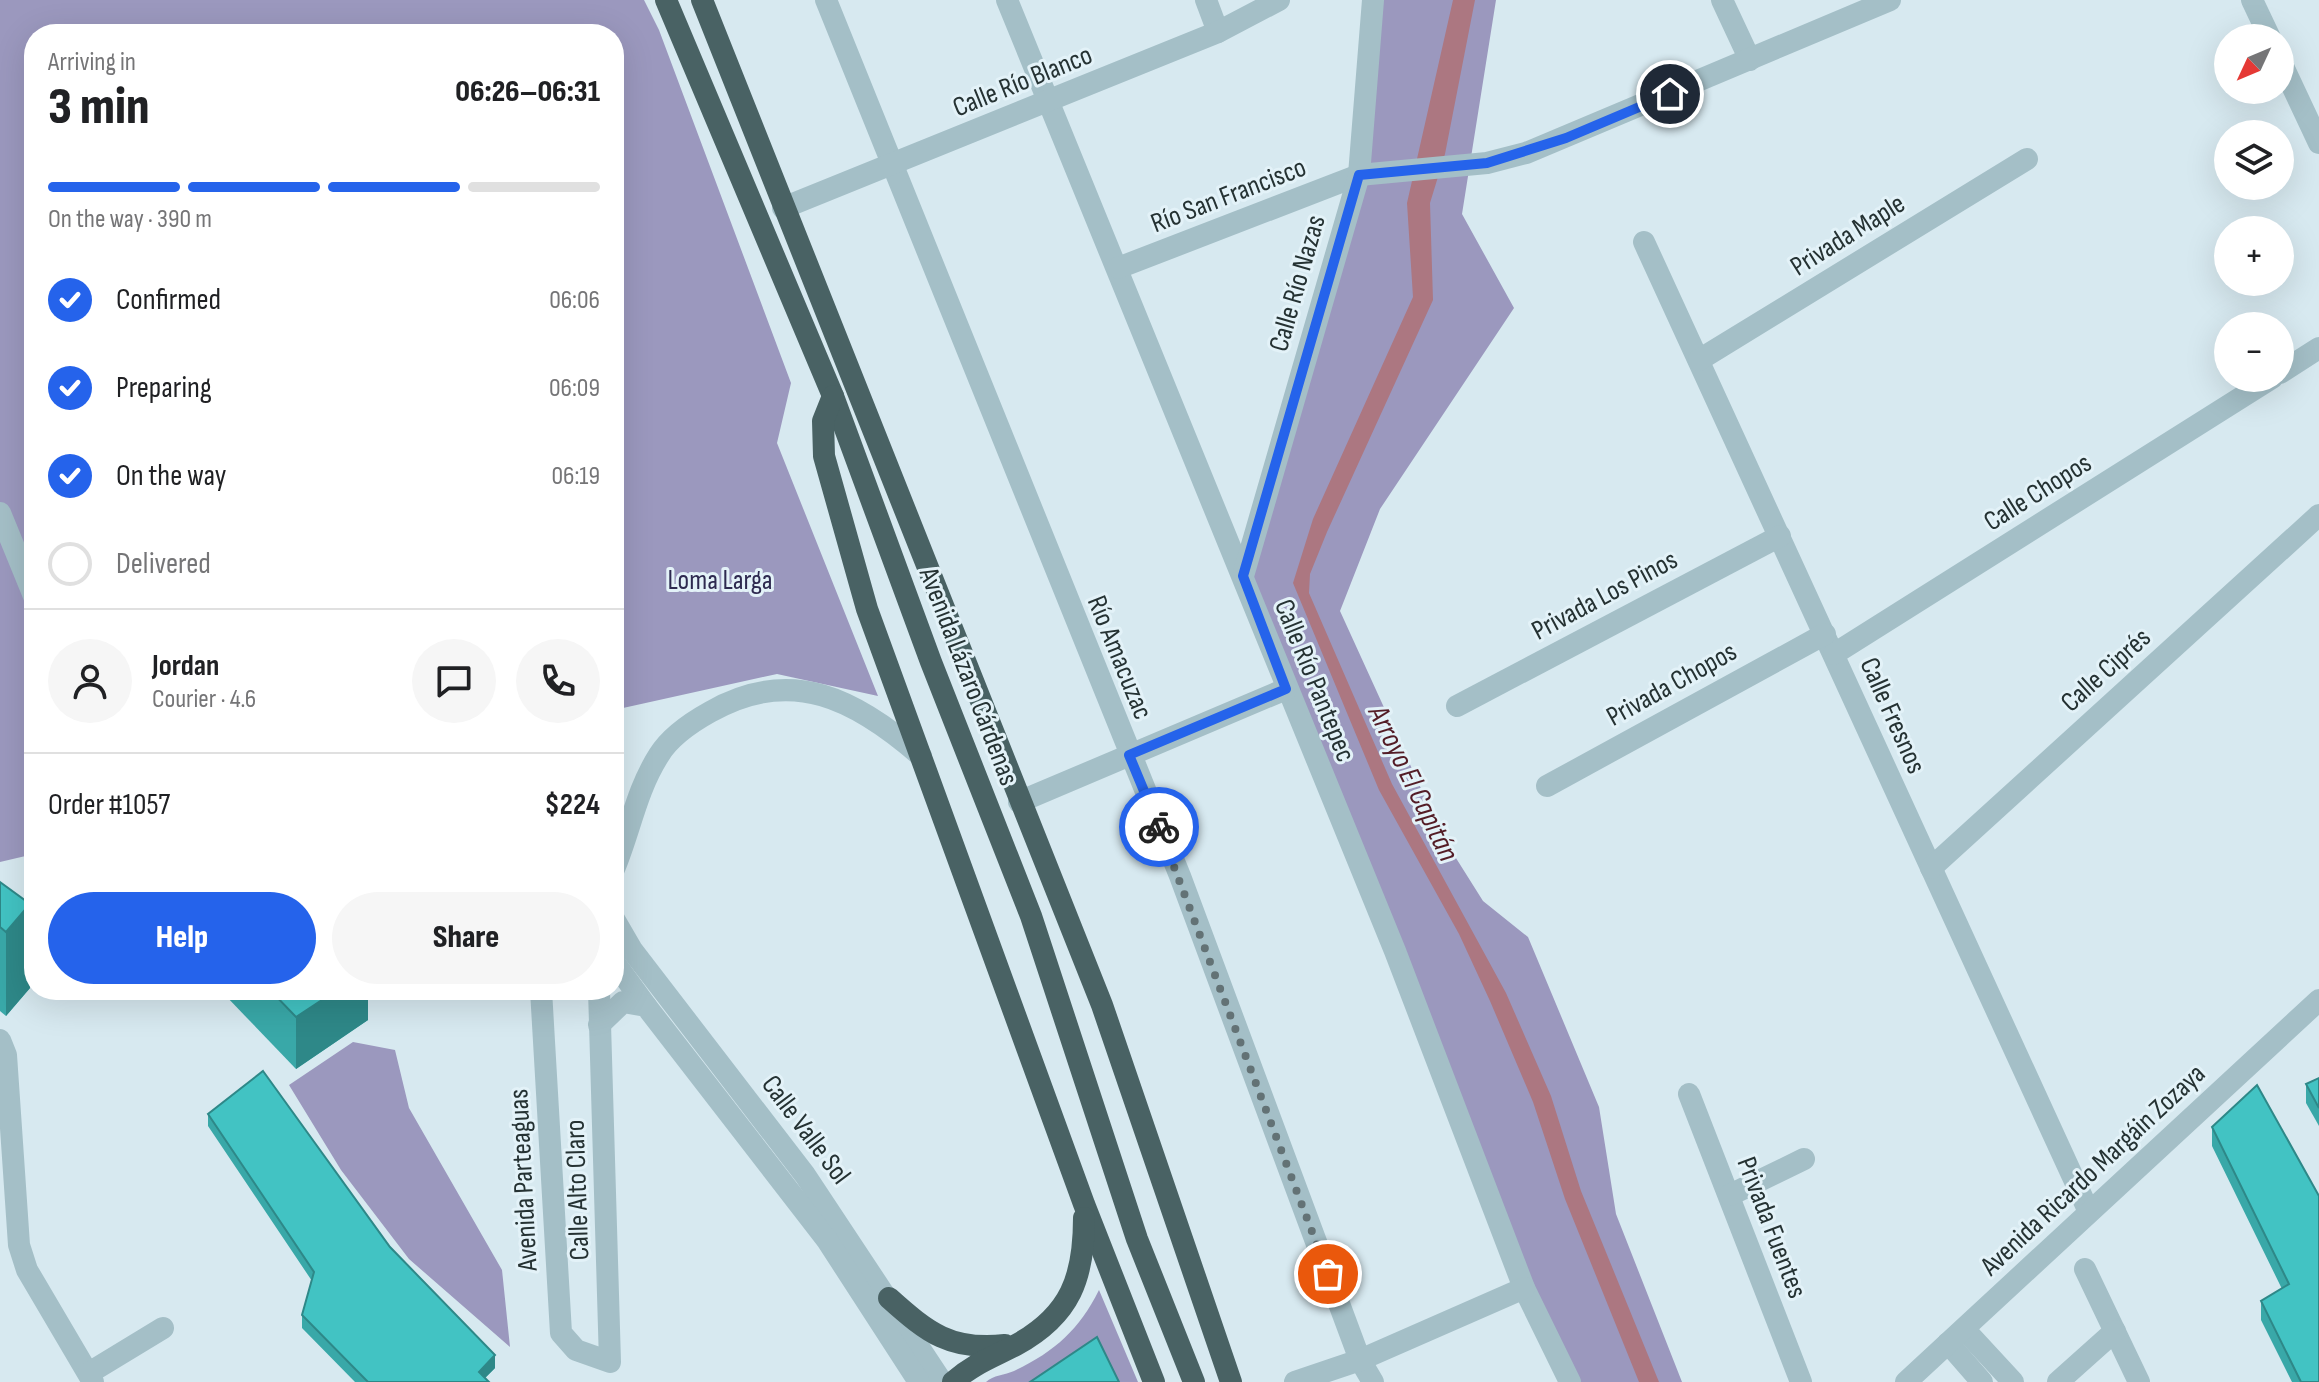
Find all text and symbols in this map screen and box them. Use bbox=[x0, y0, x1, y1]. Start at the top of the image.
north arrow bbox=[2214, 24, 2294, 104]
map controls bbox=[2214, 24, 2294, 392]
street label: Calle Río Blanco bbox=[948, 38, 1097, 124]
text: Arriving in bbox=[48, 47, 136, 78]
pin bbox=[1636, 60, 1704, 128]
icon: home bbox=[1648, 72, 1692, 116]
text: 06:26–06:31 bbox=[455, 74, 600, 110]
text: 3 min bbox=[48, 76, 150, 139]
button: layers bbox=[2214, 120, 2294, 200]
street label: Río San Francisco bbox=[1146, 151, 1311, 240]
street label: Privada Maple bbox=[1785, 187, 1911, 283]
text: On the way · 390 m bbox=[48, 204, 212, 235]
street label: Calle Río Nazas bbox=[1262, 211, 1333, 355]
button: + bbox=[2214, 216, 2294, 296]
icon: check bbox=[48, 278, 92, 322]
text: Confirmed bbox=[116, 282, 221, 318]
text: 06:06 bbox=[549, 285, 600, 316]
button: − bbox=[2214, 312, 2294, 392]
icon: check bbox=[48, 366, 92, 410]
text: Preparing bbox=[116, 370, 212, 406]
text: 06:09 bbox=[549, 373, 600, 404]
street label: Calle Chopos bbox=[1978, 446, 2098, 538]
icon: check bbox=[48, 454, 92, 498]
text: On the way bbox=[116, 458, 226, 494]
text: 06:19 bbox=[551, 461, 600, 492]
street label: Privada Los Pinos bbox=[1526, 543, 1683, 647]
text: Delivered bbox=[116, 546, 211, 582]
street label: Avenida Lázaro Cárdenas bbox=[912, 562, 1025, 790]
park label: Loma Larga bbox=[668, 564, 772, 597]
street label: Río Amacuzac bbox=[1080, 591, 1159, 724]
street label: Calle Río Pantepec bbox=[1267, 595, 1362, 767]
street label: Calle Ciprés bbox=[2054, 621, 2158, 719]
street label: Privada Chopos bbox=[1601, 635, 1743, 734]
button: person bbox=[48, 639, 132, 723]
button: chat bbox=[412, 639, 496, 723]
button: phone bbox=[516, 639, 600, 723]
text: Jordan bbox=[152, 648, 219, 684]
street label: Calle Fresnos bbox=[1853, 653, 1933, 779]
text: Courier · 4.6 bbox=[152, 684, 256, 715]
water label: Arroyo El Capitán bbox=[1359, 699, 1466, 867]
text: Order #1057 bbox=[48, 787, 170, 823]
text: $224 bbox=[545, 787, 600, 823]
courier bbox=[1119, 787, 1199, 867]
icon: bike bbox=[1137, 805, 1181, 849]
button: Help bbox=[48, 892, 316, 984]
button: Share bbox=[332, 892, 600, 984]
street label: Avenida Ricardo Margáin Zozaya bbox=[1973, 1057, 2212, 1283]
street label: Calle Valle Sol bbox=[754, 1069, 857, 1191]
street label: Avenida Parteaguas bbox=[502, 1088, 545, 1273]
street label: Calle Alto Claro bbox=[559, 1119, 596, 1261]
street label: Privada Fuentes bbox=[1730, 1152, 1814, 1303]
pin bbox=[1294, 1240, 1362, 1308]
icon: bag bbox=[1306, 1252, 1350, 1296]

